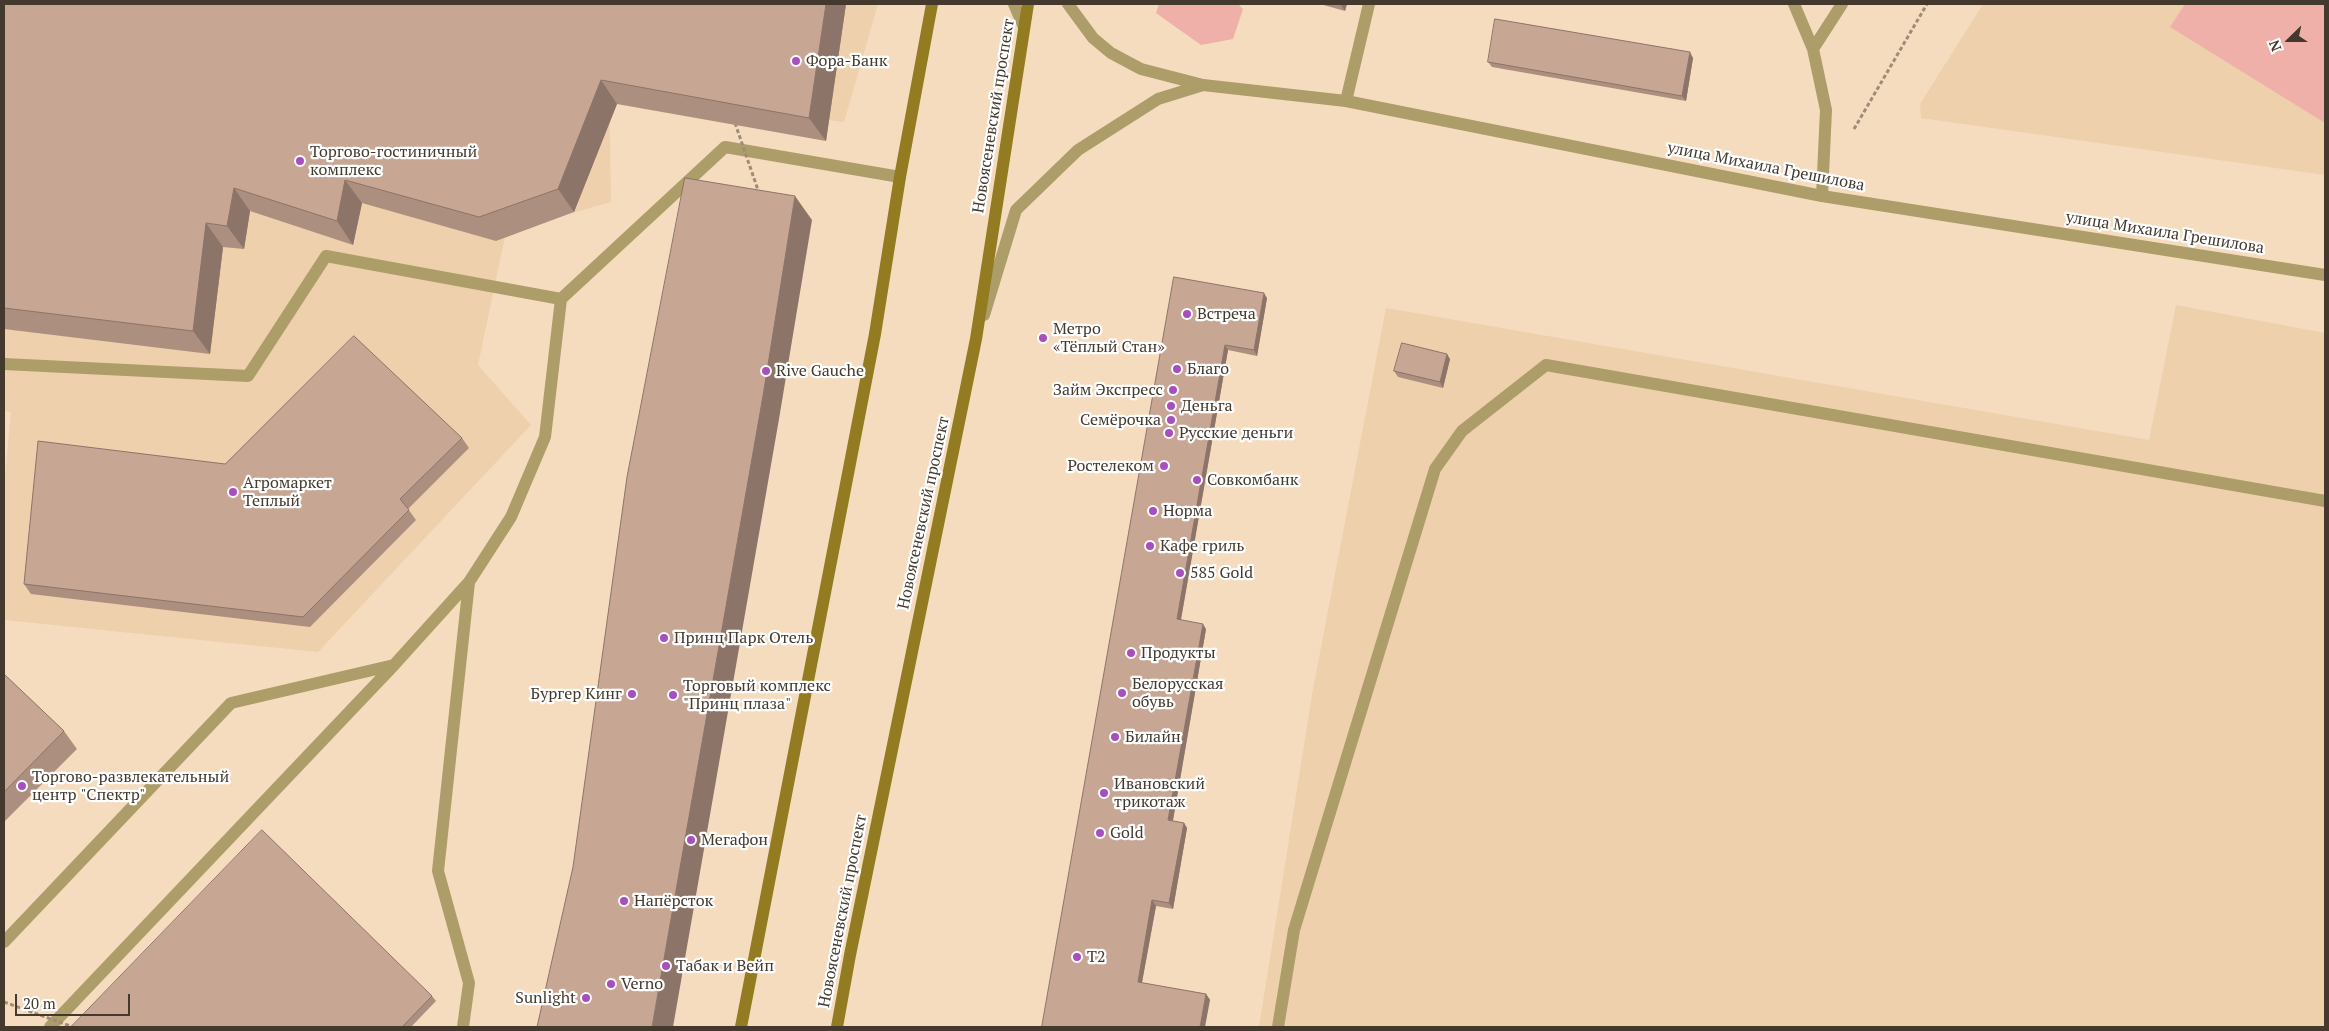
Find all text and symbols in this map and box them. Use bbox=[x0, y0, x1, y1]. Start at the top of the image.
north arrow bbox=[2264, 15, 2314, 65]
street label: Новоясеневский проспект bbox=[969, 17, 1019, 215]
text: N bbox=[2264, 37, 2285, 54]
place label: Фора-Банк bbox=[806, 51, 887, 71]
marker: Фора-Банк bbox=[790, 55, 802, 67]
street label: улица Михаила Грешилова bbox=[1666, 138, 1866, 196]
place label: Торгово-гостиничный комплекс bbox=[310, 142, 477, 180]
marker: Торгово-гостиничный комплекс bbox=[294, 155, 306, 167]
street label: улица Михаила Грешилова bbox=[2065, 208, 2265, 258]
place label: Встреча bbox=[1197, 304, 1256, 324]
marker: Встреча bbox=[1181, 308, 1193, 320]
place label: Метро «Тёплый Стан» bbox=[1053, 319, 1165, 357]
marker: Метро «Тёплый Стан» bbox=[1037, 332, 1049, 344]
place label: Благо bbox=[1187, 359, 1229, 379]
place label: Rive Gauche bbox=[776, 361, 864, 381]
marker: Благо bbox=[1171, 363, 1183, 375]
marker: Rive Gauche bbox=[760, 365, 772, 377]
place label: Займ Экспресс bbox=[1053, 380, 1163, 400]
marker: Займ Экспресс bbox=[1167, 384, 1179, 396]
place label: Деньга bbox=[1181, 396, 1233, 416]
marker: Деньга bbox=[1165, 400, 1177, 412]
place label: Семёрочка bbox=[1080, 410, 1161, 430]
marker: Семёрочка bbox=[1165, 414, 1177, 426]
street label: Новоясеневский проспект bbox=[894, 415, 954, 611]
place label: Русские деньги bbox=[1179, 423, 1293, 443]
marker: Русские деньги bbox=[1163, 427, 1175, 439]
place label: Ростелеком bbox=[1067, 456, 1154, 476]
marker: Ростелеком bbox=[1158, 460, 1170, 472]
place label: Совкомбанк bbox=[1207, 470, 1298, 490]
place label: Агромаркет Теплый bbox=[243, 473, 332, 511]
marker: Совкомбанк bbox=[1191, 474, 1203, 486]
marker: Агромаркет Теплый bbox=[227, 486, 239, 498]
place label: Норма bbox=[1163, 501, 1212, 521]
marker: Норма bbox=[1147, 505, 1159, 517]
place label: Кафе гриль bbox=[1160, 536, 1244, 556]
marker: Кафе гриль bbox=[1144, 540, 1156, 552]
place label: 585 Gold bbox=[1190, 563, 1253, 583]
marker: 585 Gold bbox=[1174, 567, 1186, 579]
place label: Принц Парк Отель bbox=[674, 628, 813, 648]
marker: Принц Парк Отель bbox=[658, 632, 670, 644]
place label: Продукты bbox=[1141, 643, 1216, 663]
marker: Продукты bbox=[1125, 647, 1137, 659]
place label: Белорусская обувь bbox=[1132, 674, 1223, 712]
place label: Торговый комплекс "Принц плаза" bbox=[683, 676, 831, 714]
place label: Бургер Кинг bbox=[531, 684, 622, 704]
marker: Белорусская обувь bbox=[1116, 687, 1128, 699]
marker: Бургер Кинг bbox=[626, 688, 638, 700]
marker: Торговый комплекс "Принц плаза" bbox=[667, 689, 679, 701]
place label: Билайн bbox=[1125, 727, 1181, 747]
marker: Билайн bbox=[1109, 731, 1121, 743]
place label: Торгово-развлекательный центр "Спектр" bbox=[32, 767, 229, 805]
place label: Ивановский трикотаж bbox=[1114, 774, 1205, 812]
marker: Торгово-развлекательный центр "Спектр" bbox=[16, 780, 28, 792]
marker: Ивановский трикотаж bbox=[1098, 787, 1110, 799]
street label: Новоясеневский проспект bbox=[815, 813, 871, 1009]
place label: Gold bbox=[1110, 823, 1144, 843]
marker: Gold bbox=[1094, 827, 1106, 839]
place label: Мегафон bbox=[701, 830, 768, 850]
marker: Мегафон bbox=[685, 834, 697, 846]
place label: Напёрсток bbox=[634, 891, 713, 911]
marker: Напёрсток bbox=[618, 895, 630, 907]
place label: T2 bbox=[1087, 947, 1105, 967]
marker: T2 bbox=[1071, 951, 1083, 963]
place label: Табак и Вейп bbox=[676, 956, 774, 976]
marker: Табак и Вейп bbox=[660, 960, 672, 972]
place label: Verno bbox=[621, 974, 663, 994]
marker: Verno bbox=[605, 978, 617, 990]
scale bar bbox=[18, 984, 132, 1016]
place label: Sunlight bbox=[515, 988, 576, 1008]
marker: Sunlight bbox=[580, 992, 592, 1004]
text: 20 m bbox=[23, 993, 56, 1013]

